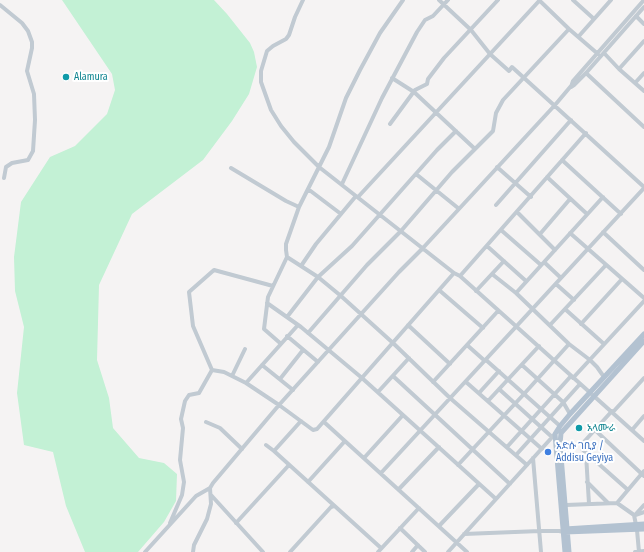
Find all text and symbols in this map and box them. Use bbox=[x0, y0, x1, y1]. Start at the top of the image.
place label: Alamura bbox=[74, 71, 108, 83]
marker: Alamura bbox=[61, 72, 71, 82]
place label: አላሙራ bbox=[587, 422, 615, 434]
marker: አላሙራ bbox=[574, 423, 584, 433]
place label: አድሱ ገቢያ / Addisu Geyiya bbox=[556, 440, 613, 464]
marker: አድሱ ገቢያ / Addisu Geyiya bbox=[543, 447, 553, 457]

